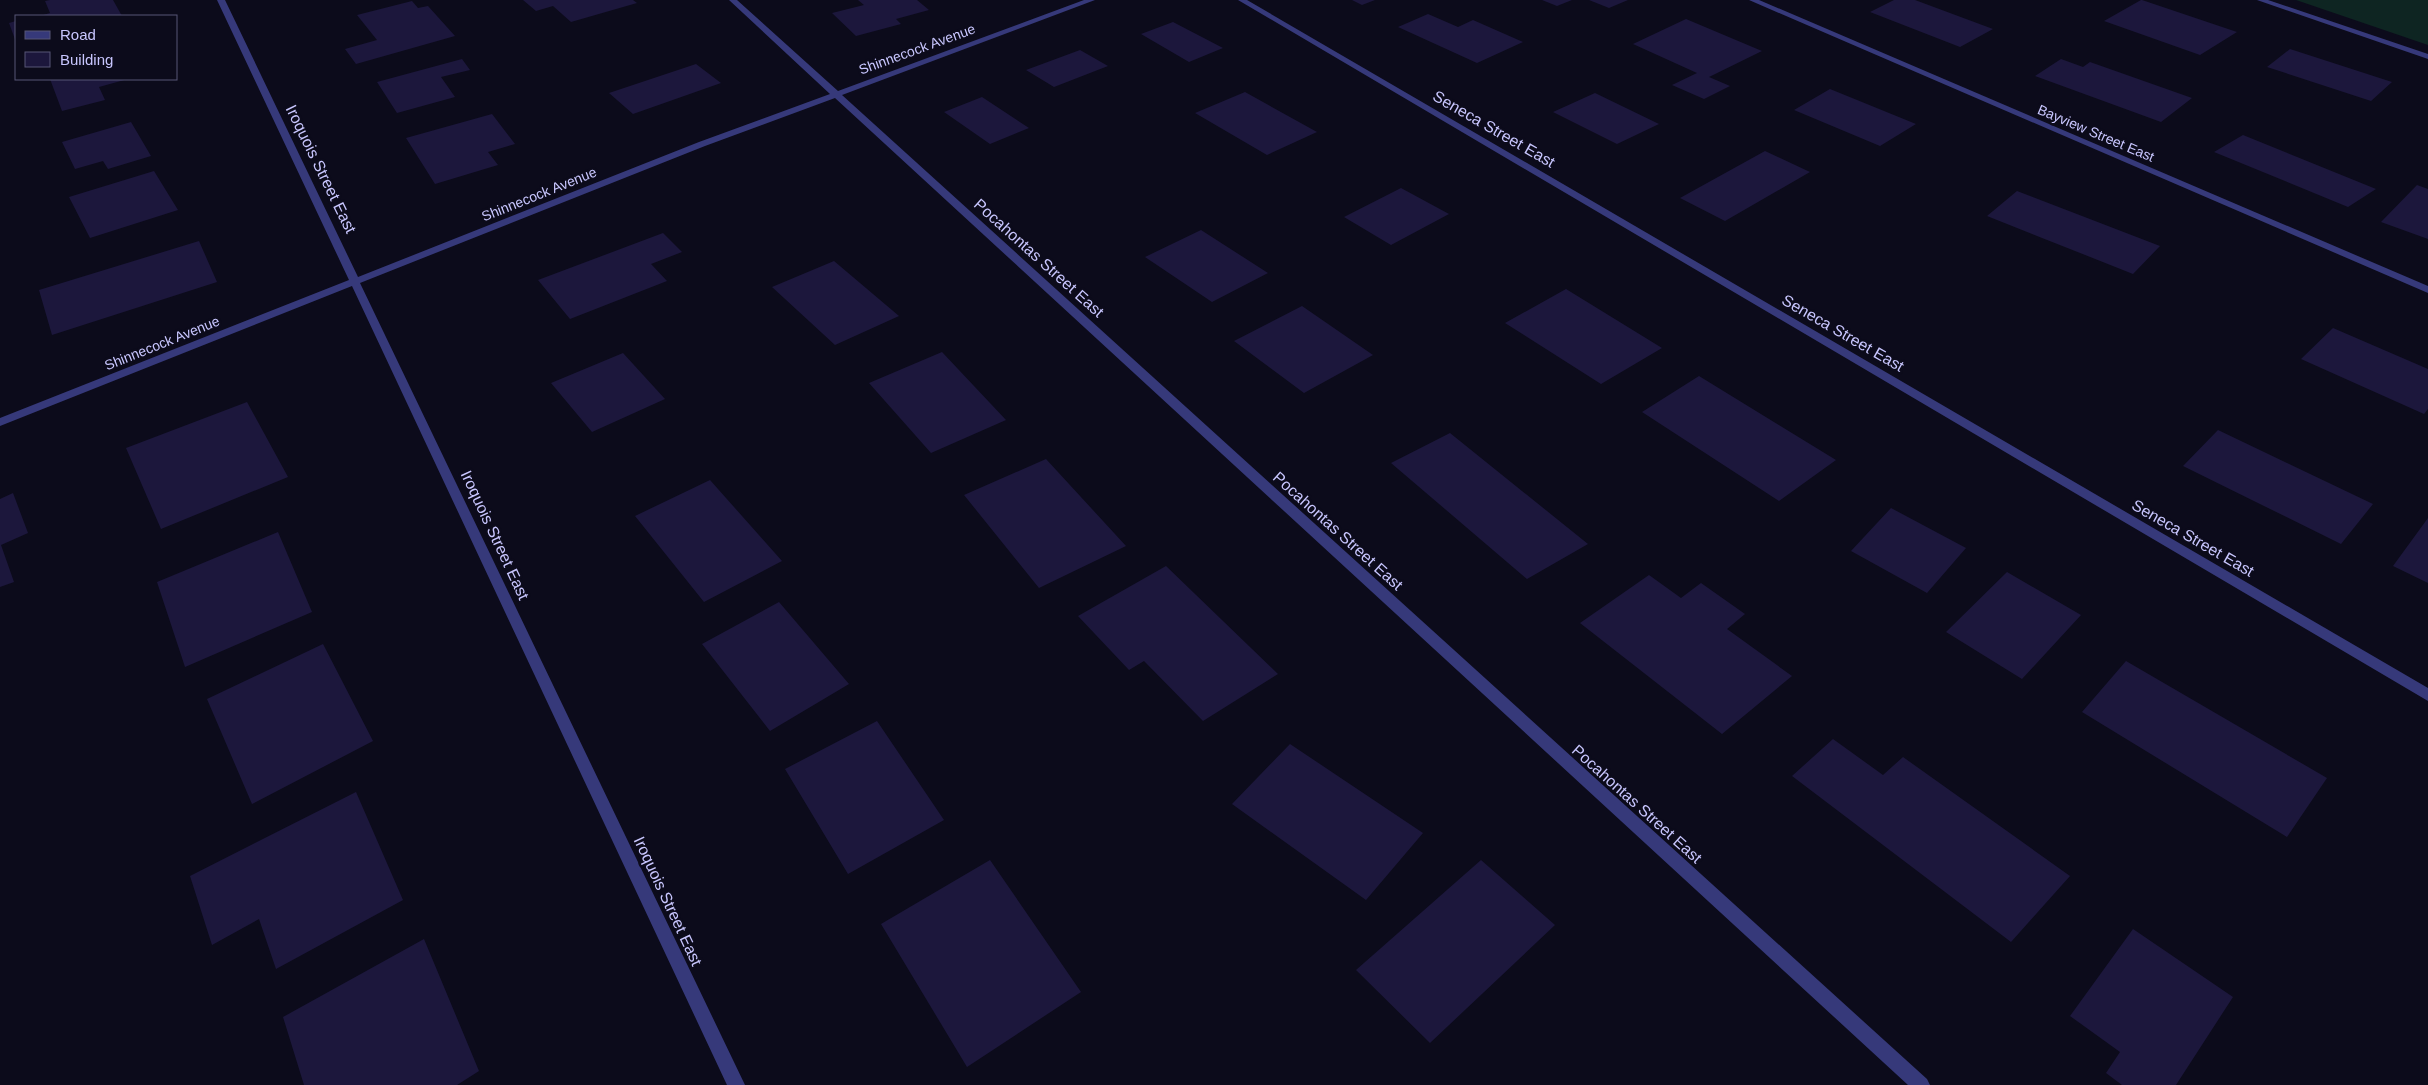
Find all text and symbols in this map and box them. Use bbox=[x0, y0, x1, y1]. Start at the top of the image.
legend bbox=[15, 15, 178, 80]
street label: Shinnecock Avenue bbox=[857, 20, 978, 78]
text: Road bbox=[60, 26, 96, 43]
text: Building bbox=[60, 51, 113, 68]
street label: Seneca Street East bbox=[1430, 87, 1558, 171]
street label: Bayview Street East bbox=[2035, 101, 2157, 165]
street label: Iroquois Street East bbox=[283, 102, 360, 236]
street label: Shinnecock Avenue bbox=[479, 164, 599, 224]
street label: Pocahontas Street East bbox=[971, 195, 1108, 321]
street label: Seneca Street East bbox=[1779, 291, 1907, 375]
street label: Shinnecock Avenue bbox=[102, 313, 222, 373]
street label: Iroquois Street East bbox=[458, 468, 533, 603]
street label: Pocahontas Street East bbox=[1270, 468, 1407, 594]
street label: Seneca Street East bbox=[2129, 496, 2257, 580]
street label: Pocahontas Street East bbox=[1569, 741, 1706, 867]
street label: Iroquois Street East bbox=[631, 834, 706, 969]

